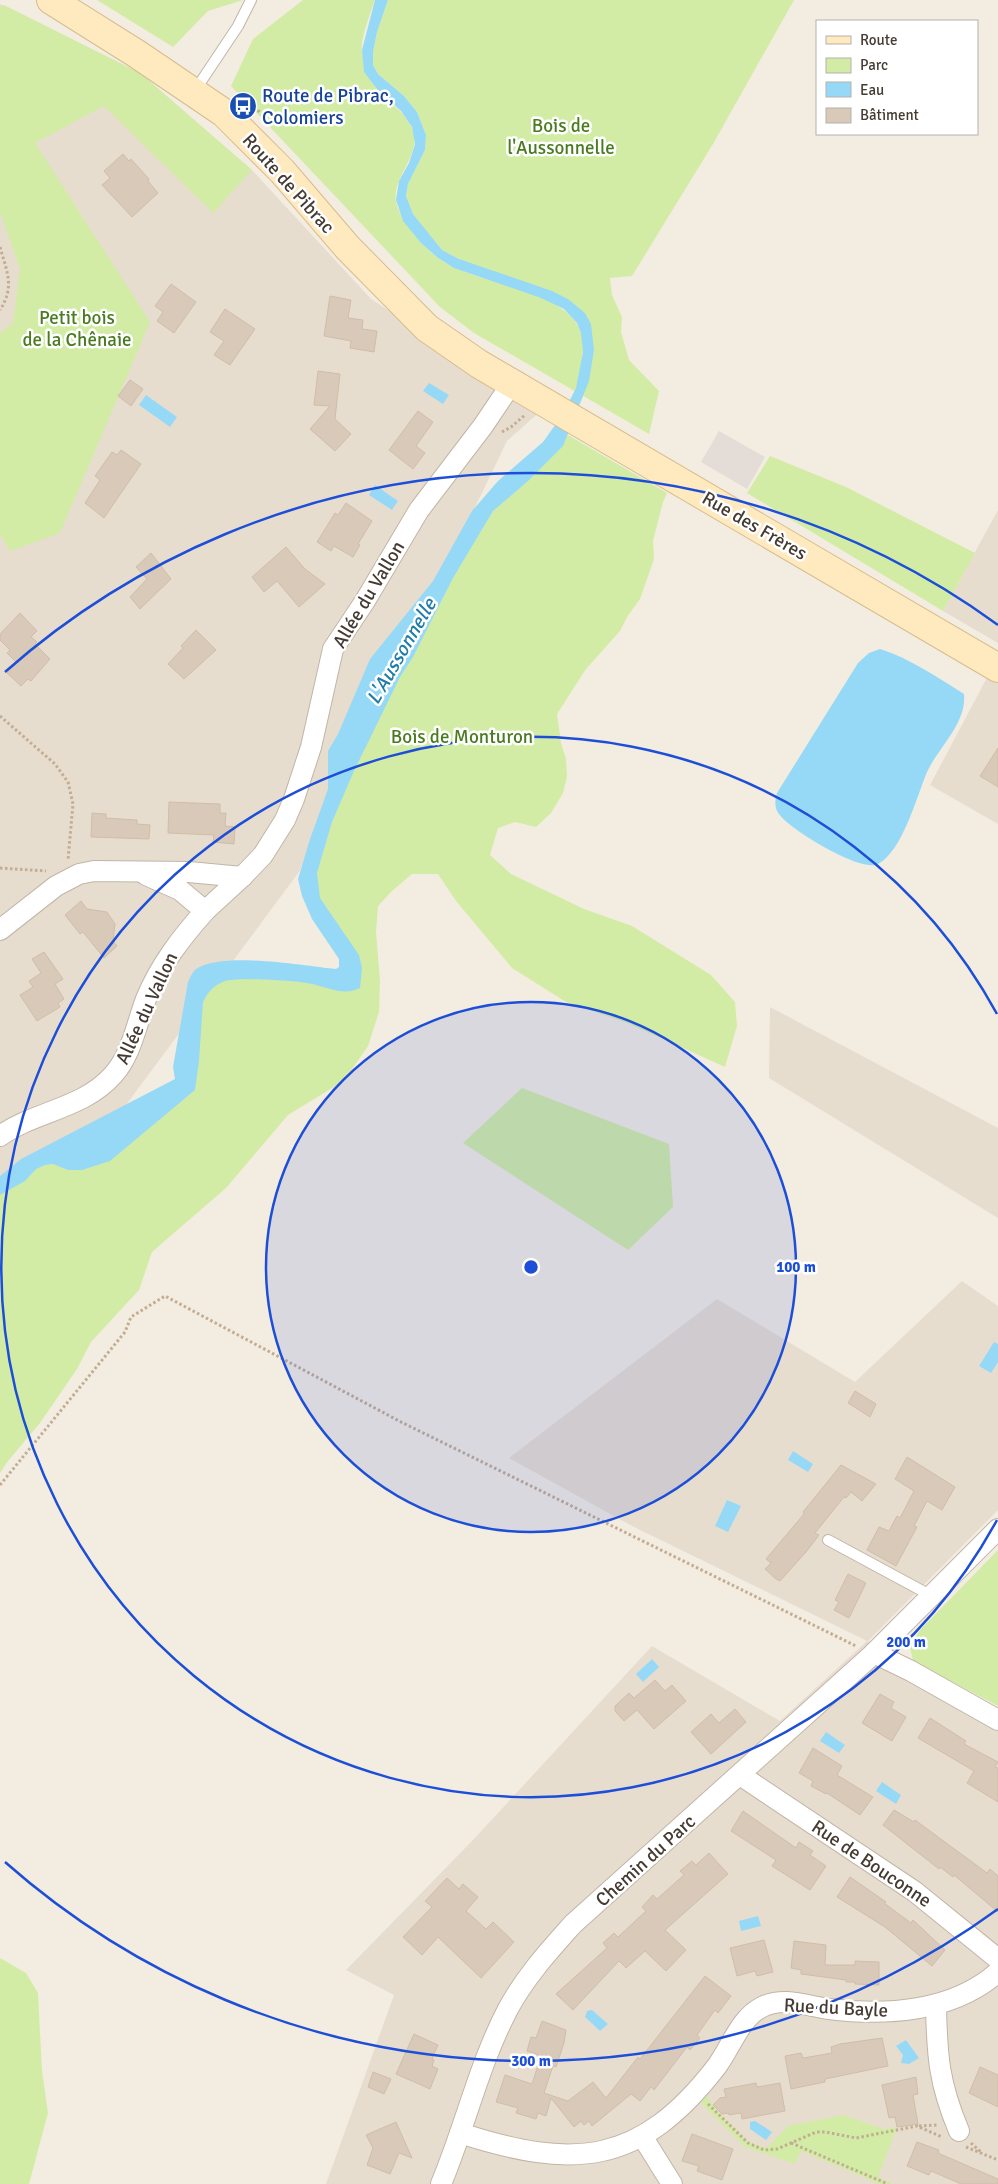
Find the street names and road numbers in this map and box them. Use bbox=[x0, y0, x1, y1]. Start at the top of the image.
street label: Route de Pibrac bbox=[237, 129, 340, 239]
street label: Rue des Frères bbox=[698, 486, 811, 566]
street label: Allée du Vallon bbox=[327, 537, 410, 652]
street label: Allée du Vallon bbox=[110, 949, 183, 1068]
street label: Chemin du Parc bbox=[591, 1810, 701, 1912]
street label: Rue de Bouconne bbox=[807, 1815, 936, 1913]
street label: Rue du Bayle bbox=[783, 1993, 889, 2023]

